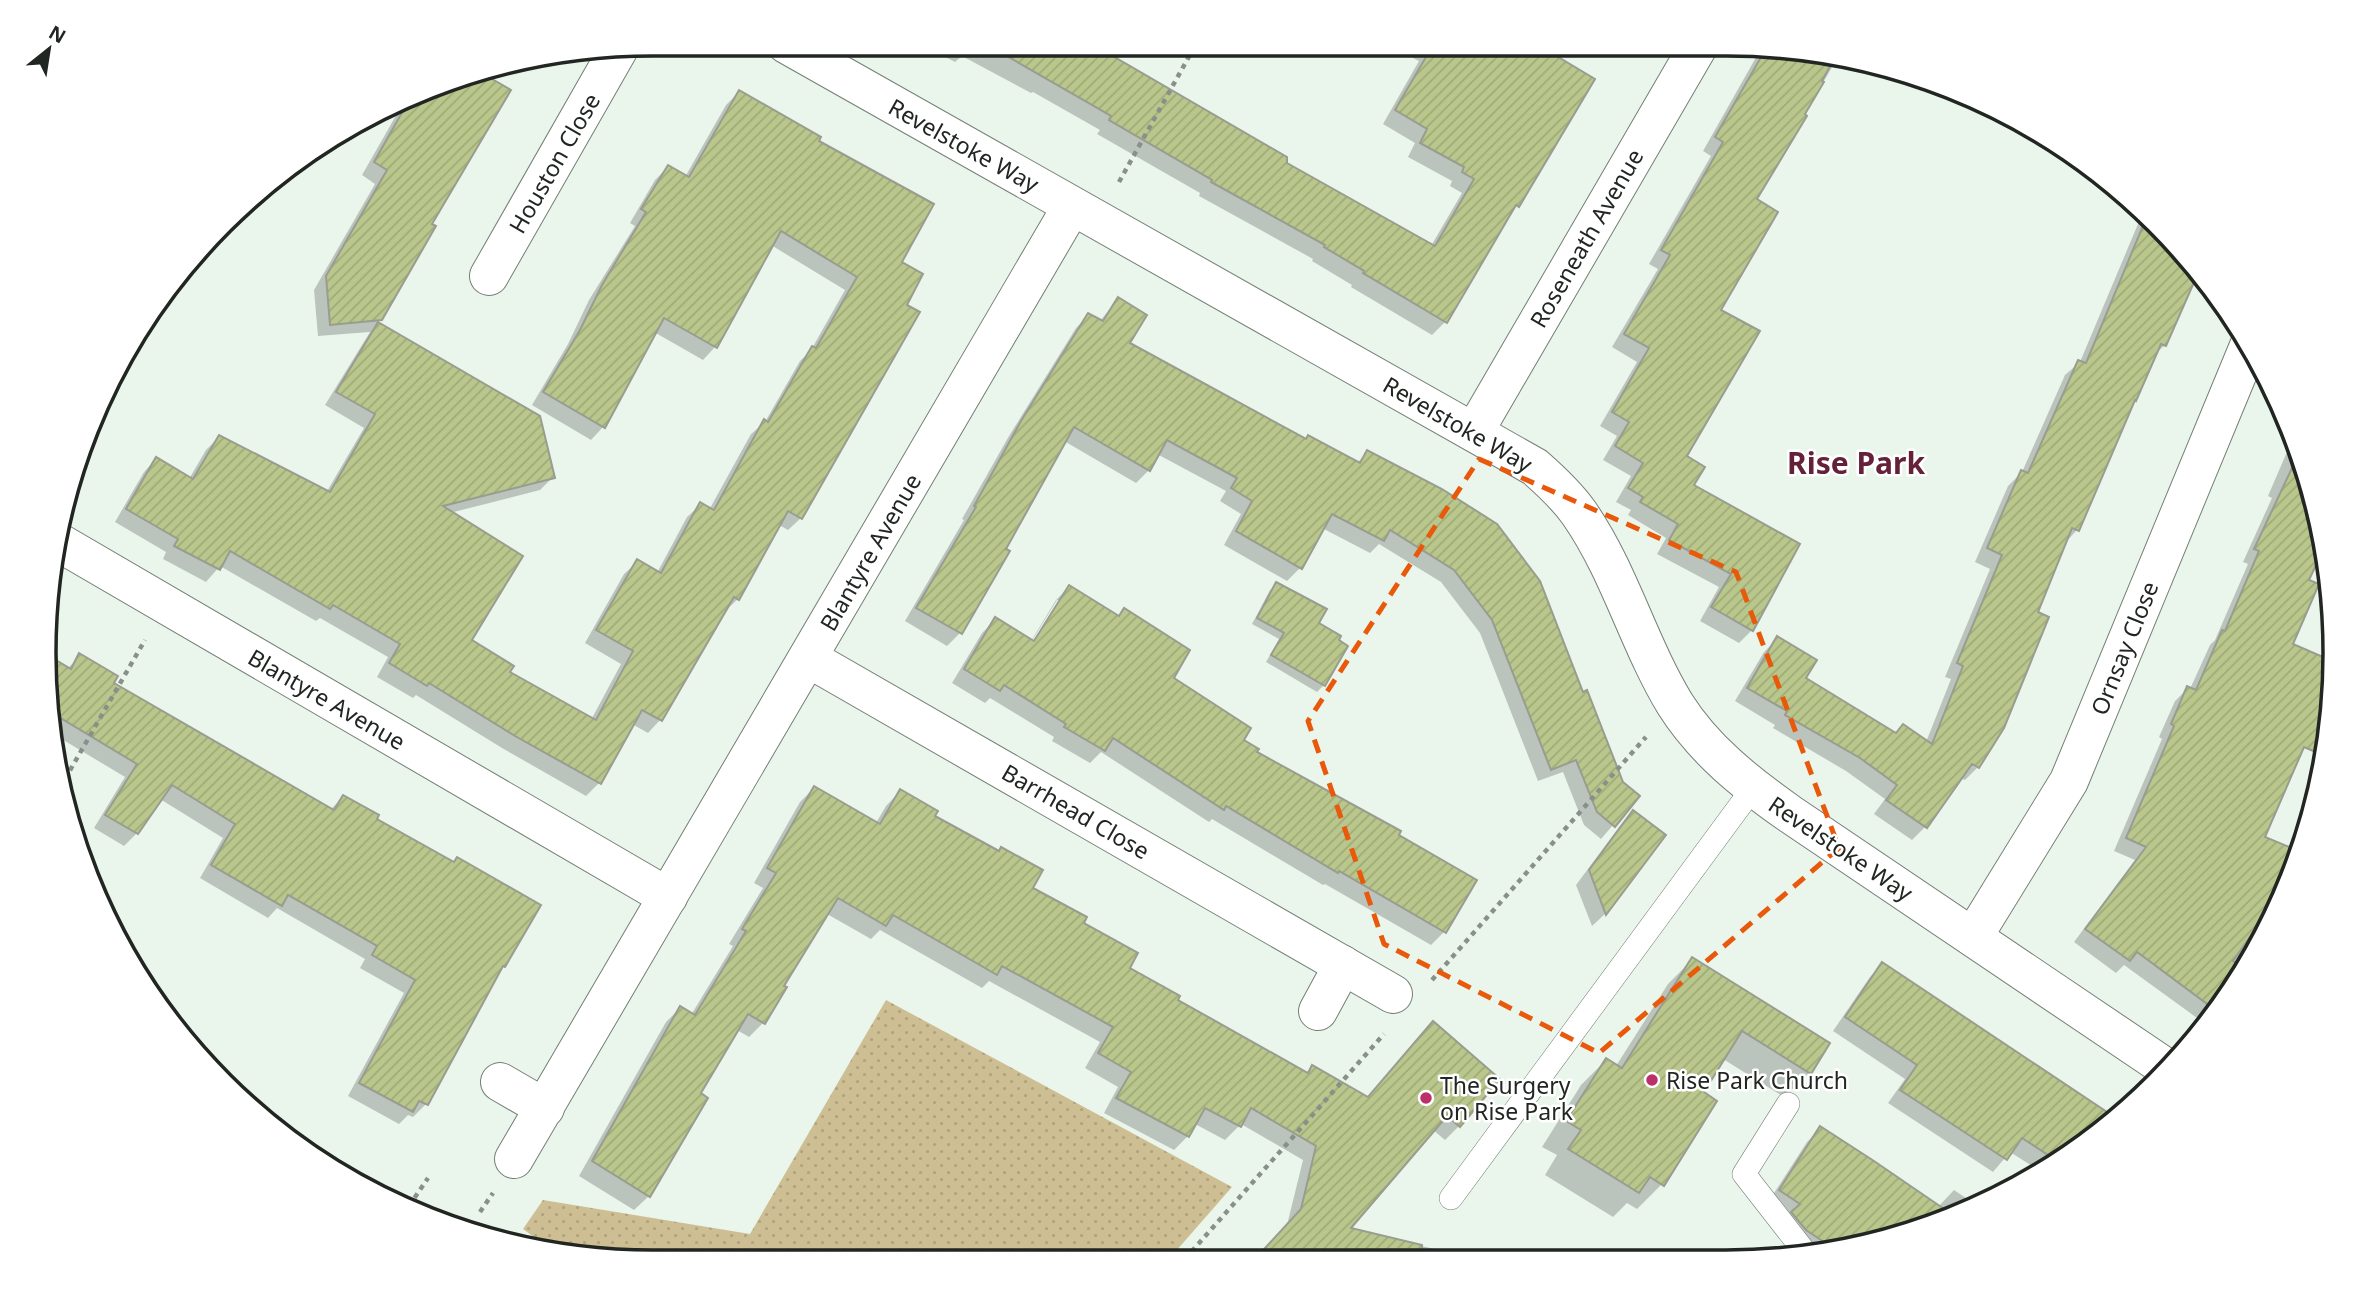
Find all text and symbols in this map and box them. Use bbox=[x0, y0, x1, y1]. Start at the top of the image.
north arrow bbox=[14, 14, 84, 84]
text: N bbox=[44, 19, 71, 49]
street label: Houston Close bbox=[501, 87, 607, 239]
street label: Revelstoke Way bbox=[883, 90, 1045, 200]
street label: Roseneath Avenue bbox=[1522, 143, 1650, 333]
street label: Revelstoke Way bbox=[1377, 368, 1539, 480]
district label: Rise Park bbox=[1787, 442, 1925, 483]
street label: Blantyre Avenue bbox=[812, 467, 928, 637]
street label: Ornsay Close bbox=[2083, 576, 2165, 720]
street label: Blantyre Avenue bbox=[242, 641, 412, 757]
street label: Barrhead Close bbox=[996, 756, 1156, 866]
street label: Revelstoke Way bbox=[1763, 788, 1920, 908]
place label: Rise Park Church bbox=[1666, 1064, 1848, 1096]
place label: The Surgery on Rise Park bbox=[1440, 1069, 1574, 1127]
marker: Rise Park Church bbox=[1644, 1072, 1660, 1088]
marker: The Surgery on Rise Park bbox=[1418, 1090, 1434, 1106]

